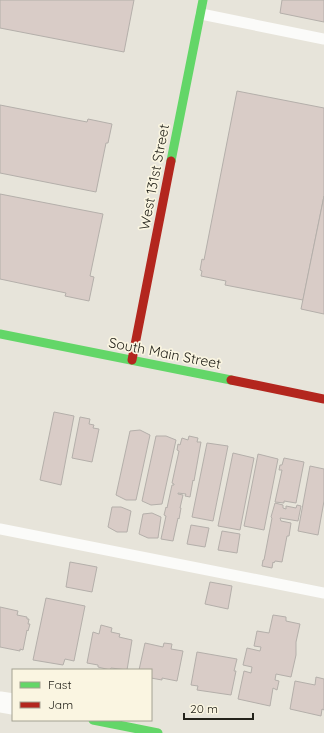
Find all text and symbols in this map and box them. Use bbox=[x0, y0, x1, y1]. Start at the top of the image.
street label: West 131st Street bbox=[135, 122, 173, 231]
street label: South Main Street bbox=[107, 333, 223, 373]
legend bbox=[12, 669, 152, 721]
text: Fast bbox=[48, 677, 72, 692]
scale bar bbox=[184, 695, 253, 721]
text: Jam bbox=[48, 697, 73, 712]
text: 20 m bbox=[190, 701, 218, 716]

